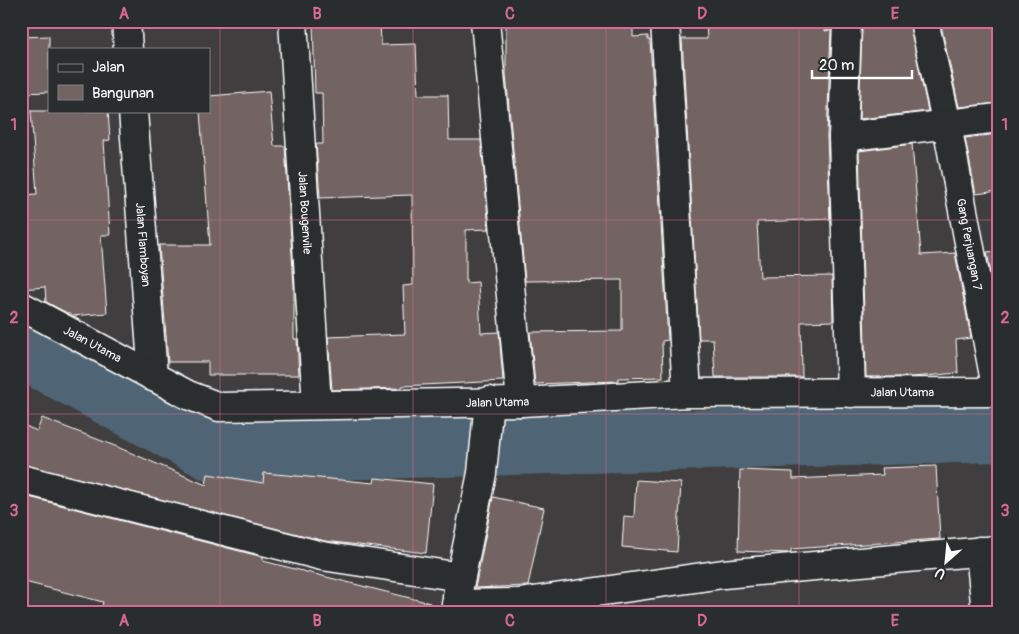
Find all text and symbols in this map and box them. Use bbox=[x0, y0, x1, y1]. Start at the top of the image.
text: A bbox=[119, 4, 130, 24]
text: B bbox=[312, 4, 322, 24]
text: C bbox=[505, 4, 515, 24]
text: D bbox=[697, 4, 707, 24]
text: E bbox=[891, 4, 900, 24]
legend bbox=[48, 48, 210, 112]
scale bar bbox=[812, 48, 912, 80]
text: 20 m bbox=[819, 56, 854, 75]
text: Jalan bbox=[92, 58, 125, 77]
text: Bangunan bbox=[92, 84, 154, 103]
text: 1 bbox=[11, 115, 17, 135]
text: 1 bbox=[1002, 115, 1008, 135]
street label: Jalan Bougenvile bbox=[295, 171, 315, 255]
street label: Gang Perjuangan 7 bbox=[953, 197, 985, 292]
street label: Jalan Flamboyan bbox=[132, 202, 154, 288]
text: 2 bbox=[10, 308, 19, 328]
text: 2 bbox=[1001, 308, 1010, 328]
street label: Jalan Utama bbox=[61, 323, 124, 366]
street label: Jalan Utama bbox=[870, 385, 934, 400]
street label: Jalan Utama bbox=[466, 394, 530, 410]
text: 3 bbox=[10, 501, 19, 521]
text: 3 bbox=[1001, 501, 1010, 521]
north arrow bbox=[922, 536, 972, 586]
text: U bbox=[932, 563, 948, 583]
text: A bbox=[119, 611, 130, 631]
text: B bbox=[312, 611, 322, 631]
text: C bbox=[505, 611, 515, 631]
text: D bbox=[697, 611, 707, 631]
text: E bbox=[891, 611, 900, 631]

